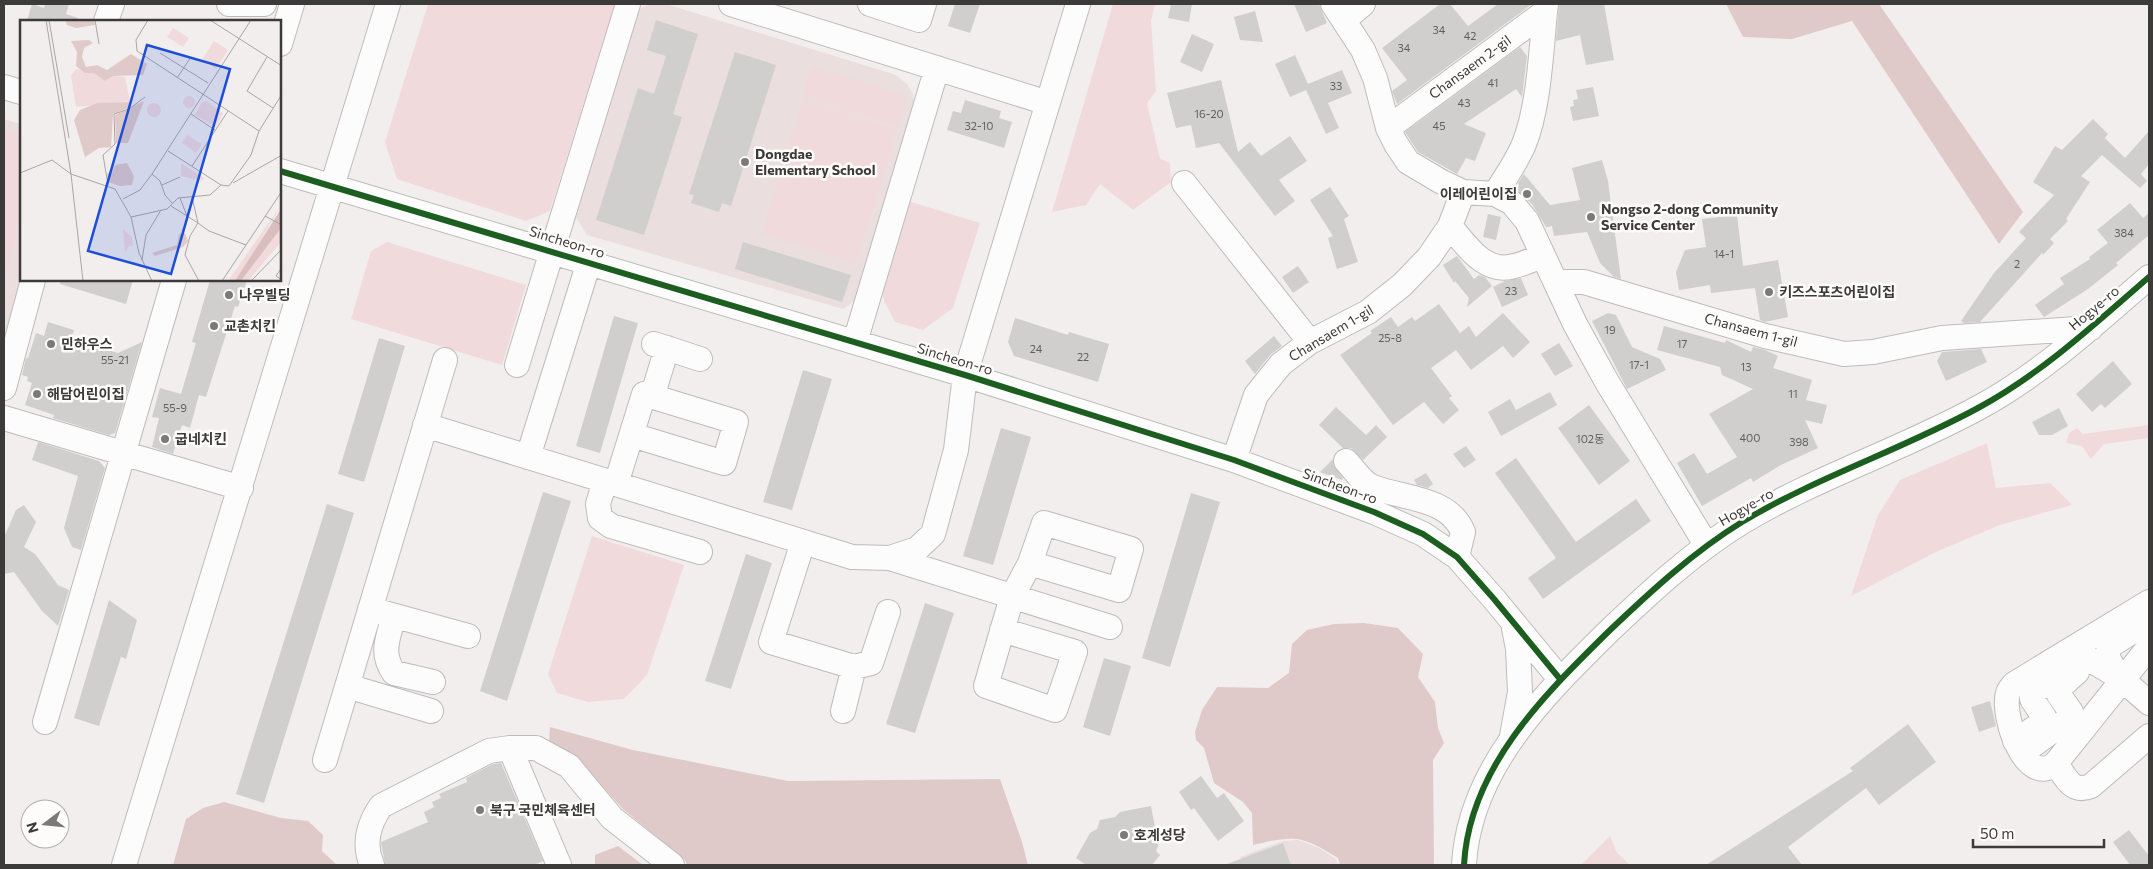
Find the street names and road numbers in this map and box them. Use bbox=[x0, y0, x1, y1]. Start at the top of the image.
street label: Chansaem 2-gil bbox=[1425, 31, 1514, 102]
street label: Sincheon-ro bbox=[527, 222, 607, 261]
street label: Hogye-ro bbox=[2065, 282, 2122, 334]
street label: Chansaem 1-gil bbox=[1285, 301, 1376, 364]
street label: Chansaem 1-gil bbox=[1703, 309, 1799, 350]
street label: Sincheon-ro bbox=[915, 339, 995, 378]
street label: Sincheon-ro bbox=[1301, 464, 1380, 507]
street label: Hogye-ro bbox=[1715, 484, 1776, 529]

